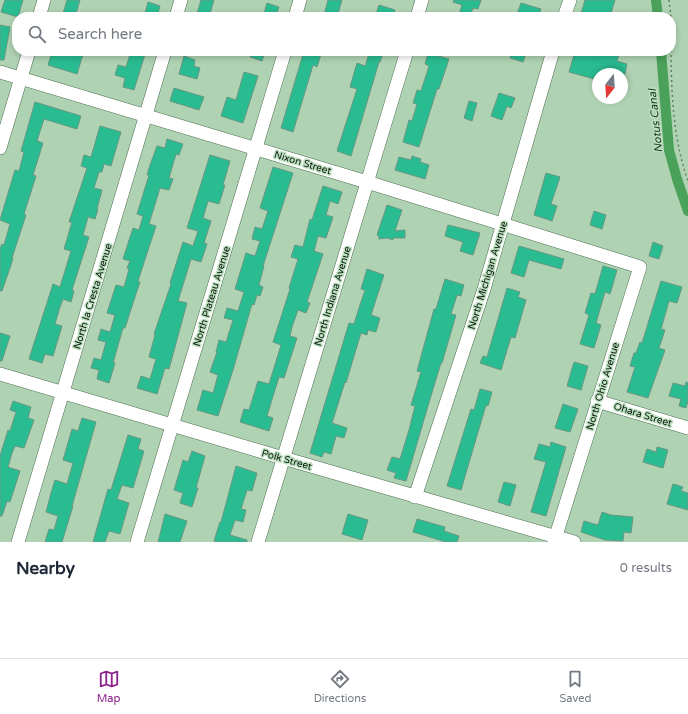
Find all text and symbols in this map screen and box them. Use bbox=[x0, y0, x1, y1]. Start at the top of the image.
search box bbox=[12, 12, 676, 56]
icon: search bbox=[26, 23, 48, 45]
text: Search here bbox=[58, 25, 142, 43]
north arrow bbox=[592, 68, 628, 104]
water label: Notus Canal bbox=[646, 87, 665, 153]
street label: Nixon Street bbox=[273, 149, 333, 177]
street label: North Michigan Avenue bbox=[466, 219, 510, 331]
street label: North la Cresta Avenue bbox=[71, 242, 115, 351]
street label: North Plateau Avenue bbox=[191, 244, 233, 348]
street label: North Indiana Avenue bbox=[312, 245, 354, 348]
street label: North Ohio Avenue bbox=[584, 341, 622, 432]
street label: Ohara Street bbox=[612, 400, 673, 430]
street label: Polk Street bbox=[260, 447, 313, 473]
text: Nearby bbox=[16, 558, 75, 579]
text: 0 results bbox=[620, 560, 672, 576]
tab: Map bbox=[97, 668, 120, 705]
tab: Directions bbox=[314, 668, 366, 705]
tab: Saved bbox=[560, 668, 591, 705]

